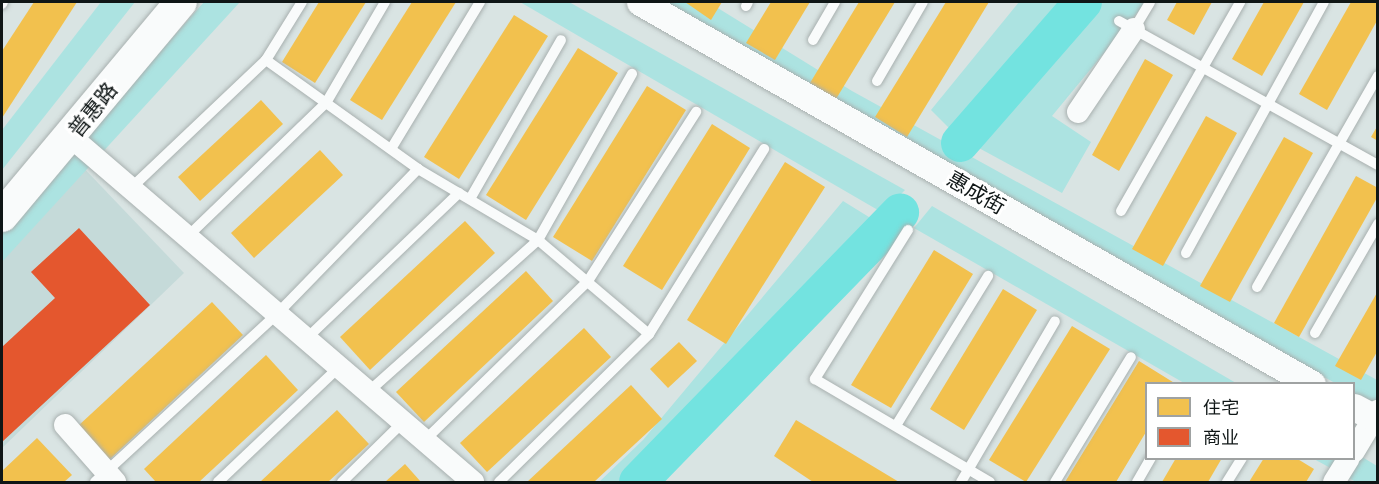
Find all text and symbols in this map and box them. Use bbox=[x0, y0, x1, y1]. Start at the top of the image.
street label: 普惠路 bbox=[63, 78, 123, 142]
street label: 惠成街 bbox=[942, 166, 1010, 220]
legend bbox=[1145, 382, 1355, 460]
text: 住宅 bbox=[1203, 395, 1239, 420]
text: 商业 bbox=[1203, 425, 1239, 450]

